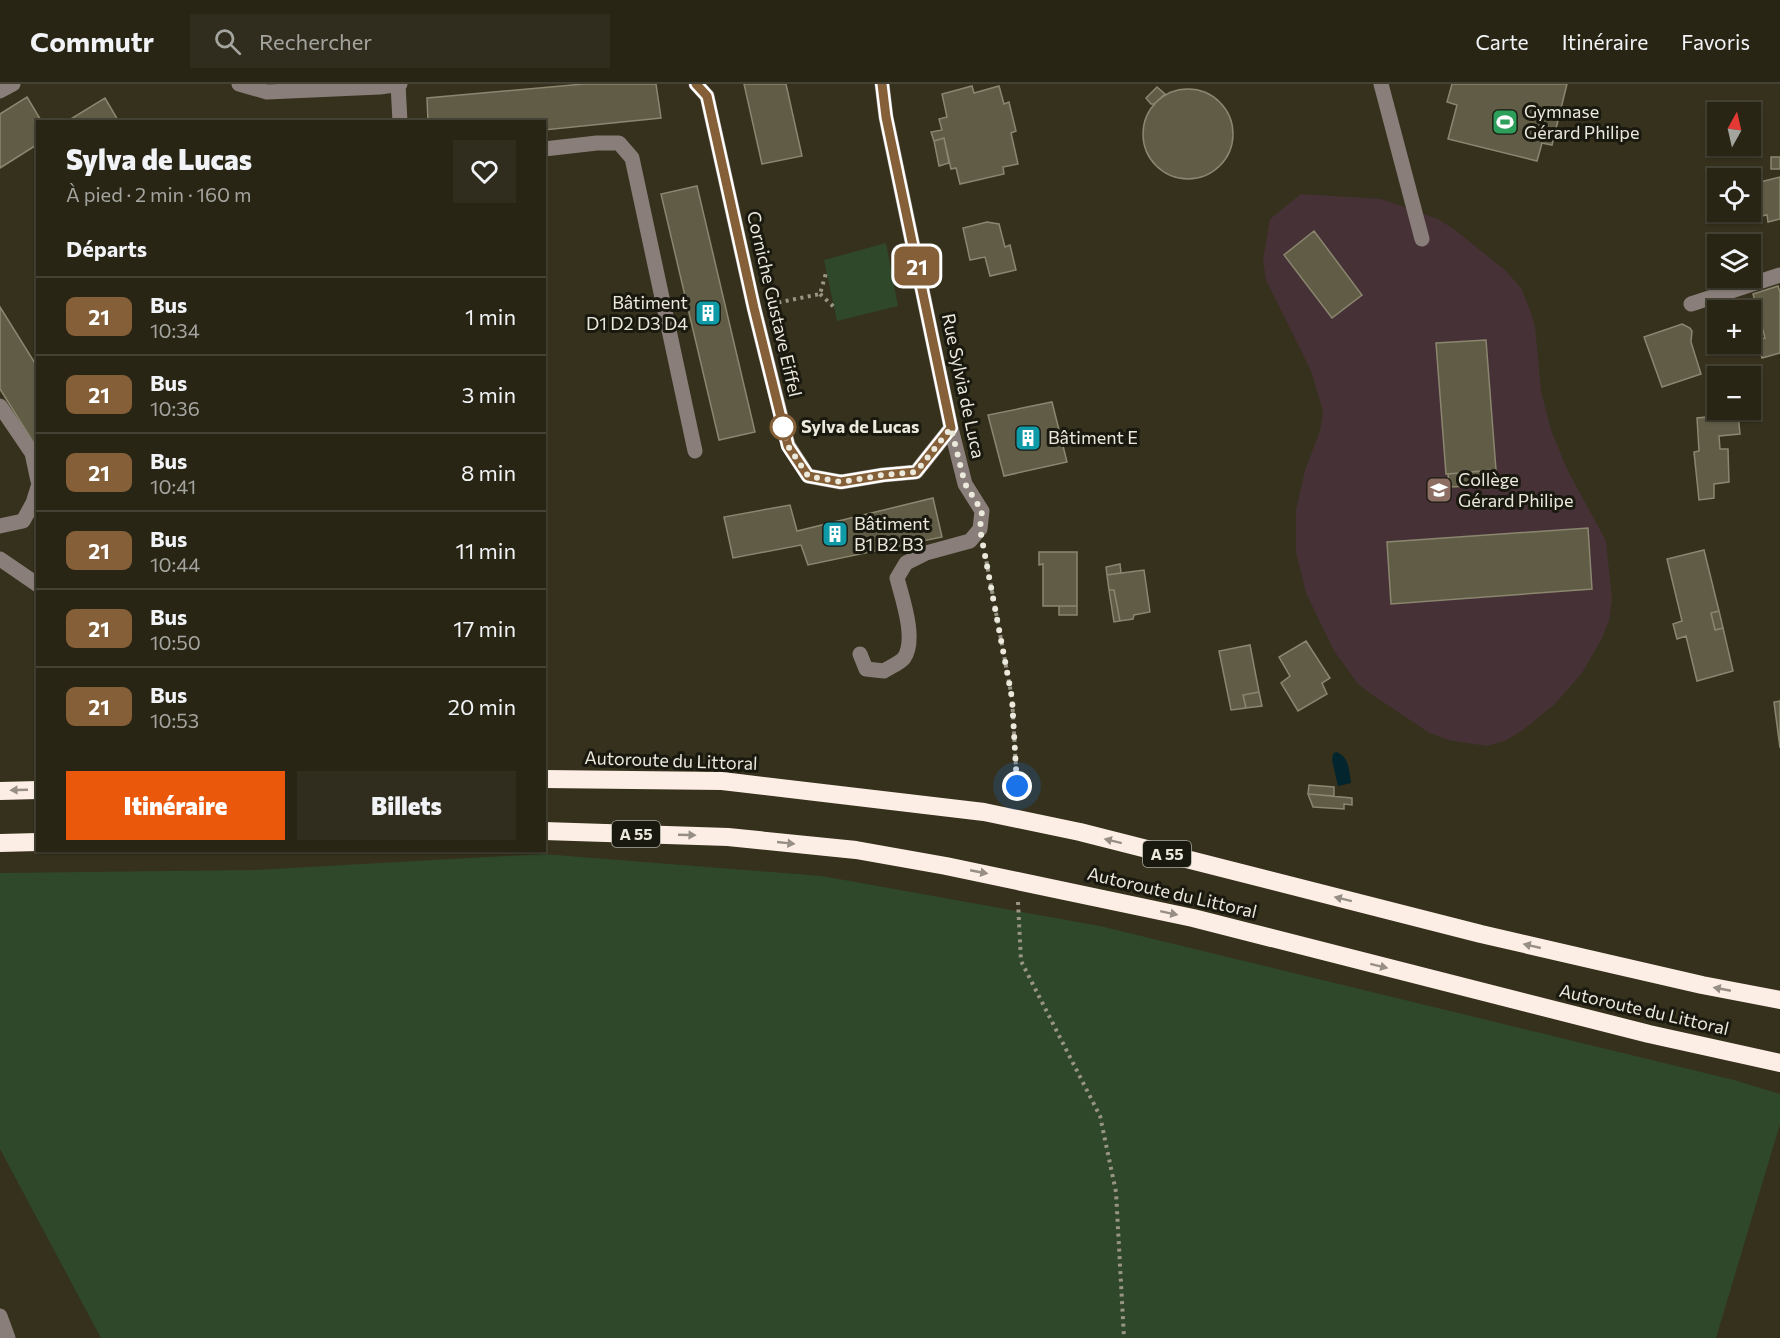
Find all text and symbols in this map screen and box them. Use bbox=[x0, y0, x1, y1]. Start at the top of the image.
search box bbox=[190, 14, 610, 68]
text: Commutr bbox=[30, 24, 154, 58]
icon: search bbox=[211, 25, 244, 58]
text: Rechercher bbox=[259, 28, 372, 55]
text: Carte bbox=[1475, 29, 1529, 54]
text: Itinéraire bbox=[1562, 29, 1648, 54]
text: Favoris bbox=[1681, 29, 1750, 54]
place label: Gymnase Gérard Philipe bbox=[1524, 100, 1639, 143]
north arrow bbox=[1707, 102, 1761, 156]
map controls bbox=[1707, 102, 1761, 420]
sports icon: Gymnase Gérard Philipe bbox=[1490, 107, 1520, 137]
button: heart bbox=[453, 140, 516, 203]
text: Sylva de Lucas bbox=[66, 142, 252, 176]
button: locate bbox=[1707, 168, 1761, 222]
text: À pied · 2 min · 160 m bbox=[66, 182, 251, 206]
street label: Corniche Gustave Eiffel bbox=[743, 209, 807, 399]
button: layers bbox=[1707, 234, 1761, 288]
text: Départs bbox=[66, 235, 147, 262]
line badge: 21 bbox=[890, 246, 944, 285]
text: 21 bbox=[906, 254, 928, 279]
text: Bus bbox=[150, 291, 187, 318]
place label: Bâtiment D1 D2 D3 D4 bbox=[586, 291, 688, 334]
building icon: Bâtiment D1 D2 D3 D4 bbox=[693, 298, 723, 328]
button: + bbox=[1707, 300, 1761, 354]
text: 1 min bbox=[465, 303, 516, 330]
text: 21 bbox=[88, 304, 110, 329]
street label: Rue Sylvia de Luca bbox=[938, 311, 990, 460]
text: 10:34 bbox=[150, 318, 200, 342]
button: − bbox=[1707, 366, 1761, 420]
text: Bus bbox=[150, 369, 187, 396]
text: 3 min bbox=[462, 381, 516, 408]
text: 21 bbox=[88, 382, 110, 407]
text: 10:36 bbox=[150, 396, 200, 420]
marker: Sylva de Lucas bbox=[770, 414, 796, 440]
place label: Sylva de Lucas bbox=[801, 415, 919, 437]
building icon: Bâtiment E bbox=[1013, 423, 1043, 453]
place label: Bâtiment E bbox=[1048, 426, 1138, 448]
text: Bus bbox=[150, 447, 187, 474]
text: 8 min bbox=[461, 459, 516, 486]
text: 21 bbox=[88, 460, 110, 485]
place label: Collège Gérard Philipe bbox=[1458, 468, 1573, 511]
text: 10:41 bbox=[150, 474, 196, 498]
school or university icon: Collège Gérard Philipe bbox=[1424, 475, 1454, 505]
place label: Bâtiment B1 B2 B3 bbox=[854, 512, 930, 555]
building icon: Bâtiment B1 B2 B3 bbox=[820, 519, 850, 549]
text: Bus bbox=[150, 525, 187, 552]
text: 11 min bbox=[456, 537, 516, 564]
text: 21 bbox=[88, 538, 110, 563]
text: 10:44 bbox=[150, 552, 200, 576]
text: Bus bbox=[150, 603, 187, 630]
text: 17 min bbox=[453, 615, 516, 642]
text: 21 bbox=[88, 616, 110, 641]
text: 10:50 bbox=[150, 630, 201, 654]
text: Bus bbox=[150, 681, 187, 708]
text: 20 min bbox=[448, 693, 516, 720]
text: 21 bbox=[88, 694, 110, 719]
text: 10:53 bbox=[150, 708, 199, 732]
street label: Autoroute du Littoral bbox=[584, 746, 758, 774]
button: Itinéraire bbox=[66, 771, 285, 840]
button: Billets bbox=[297, 771, 516, 840]
your location bbox=[1002, 771, 1032, 801]
one-way arrow bbox=[9, 786, 28, 795]
road number: A 55 bbox=[612, 821, 660, 847]
one-way arrow bbox=[677, 831, 696, 840]
one-way arrow bbox=[1104, 835, 1123, 845]
one-way arrow bbox=[777, 838, 796, 848]
road number: A 55 bbox=[1143, 841, 1191, 867]
street label: Autoroute du Littoral bbox=[1085, 862, 1259, 922]
one-way arrow bbox=[969, 868, 988, 877]
one-way arrow bbox=[1334, 894, 1352, 904]
one-way arrow bbox=[1160, 909, 1179, 918]
one-way arrow bbox=[1523, 941, 1542, 950]
one-way arrow bbox=[1370, 961, 1388, 971]
street label: Autoroute du Littoral bbox=[1557, 979, 1731, 1039]
one-way arrow bbox=[1713, 984, 1732, 993]

